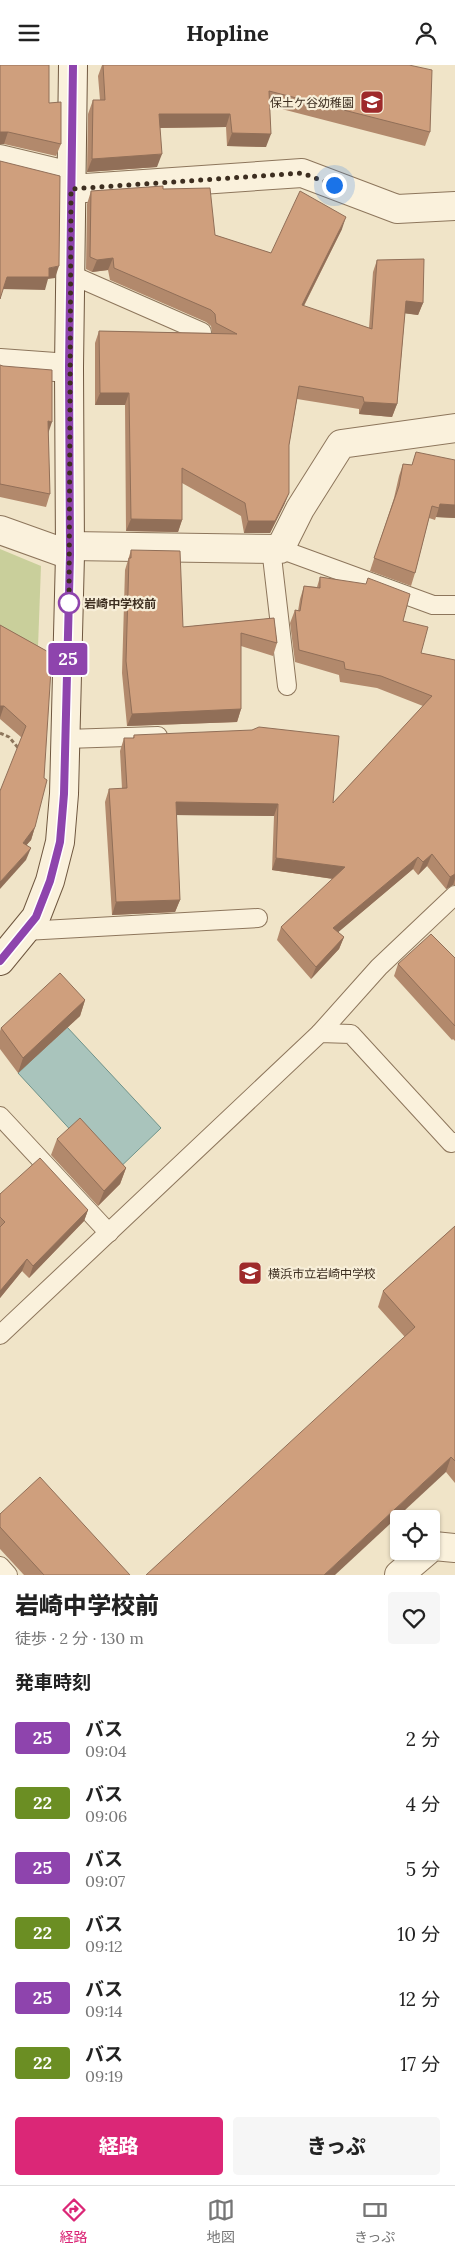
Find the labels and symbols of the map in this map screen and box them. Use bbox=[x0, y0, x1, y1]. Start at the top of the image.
school or university icon: 保土ケ谷幼稚園 bbox=[359, 89, 385, 115]
place label: 保土ケ谷幼稚園 bbox=[270, 95, 354, 110]
your location bbox=[322, 173, 347, 198]
marker: 岩崎中学校前 bbox=[58, 592, 80, 614]
place label: 岩崎中学校前 bbox=[84, 596, 156, 611]
line badge: 25 bbox=[46, 643, 90, 675]
school or university icon: 横浜市立岩崎中学校 bbox=[237, 1260, 263, 1286]
place label: 横浜市立岩崎中学校 bbox=[268, 1266, 376, 1281]

